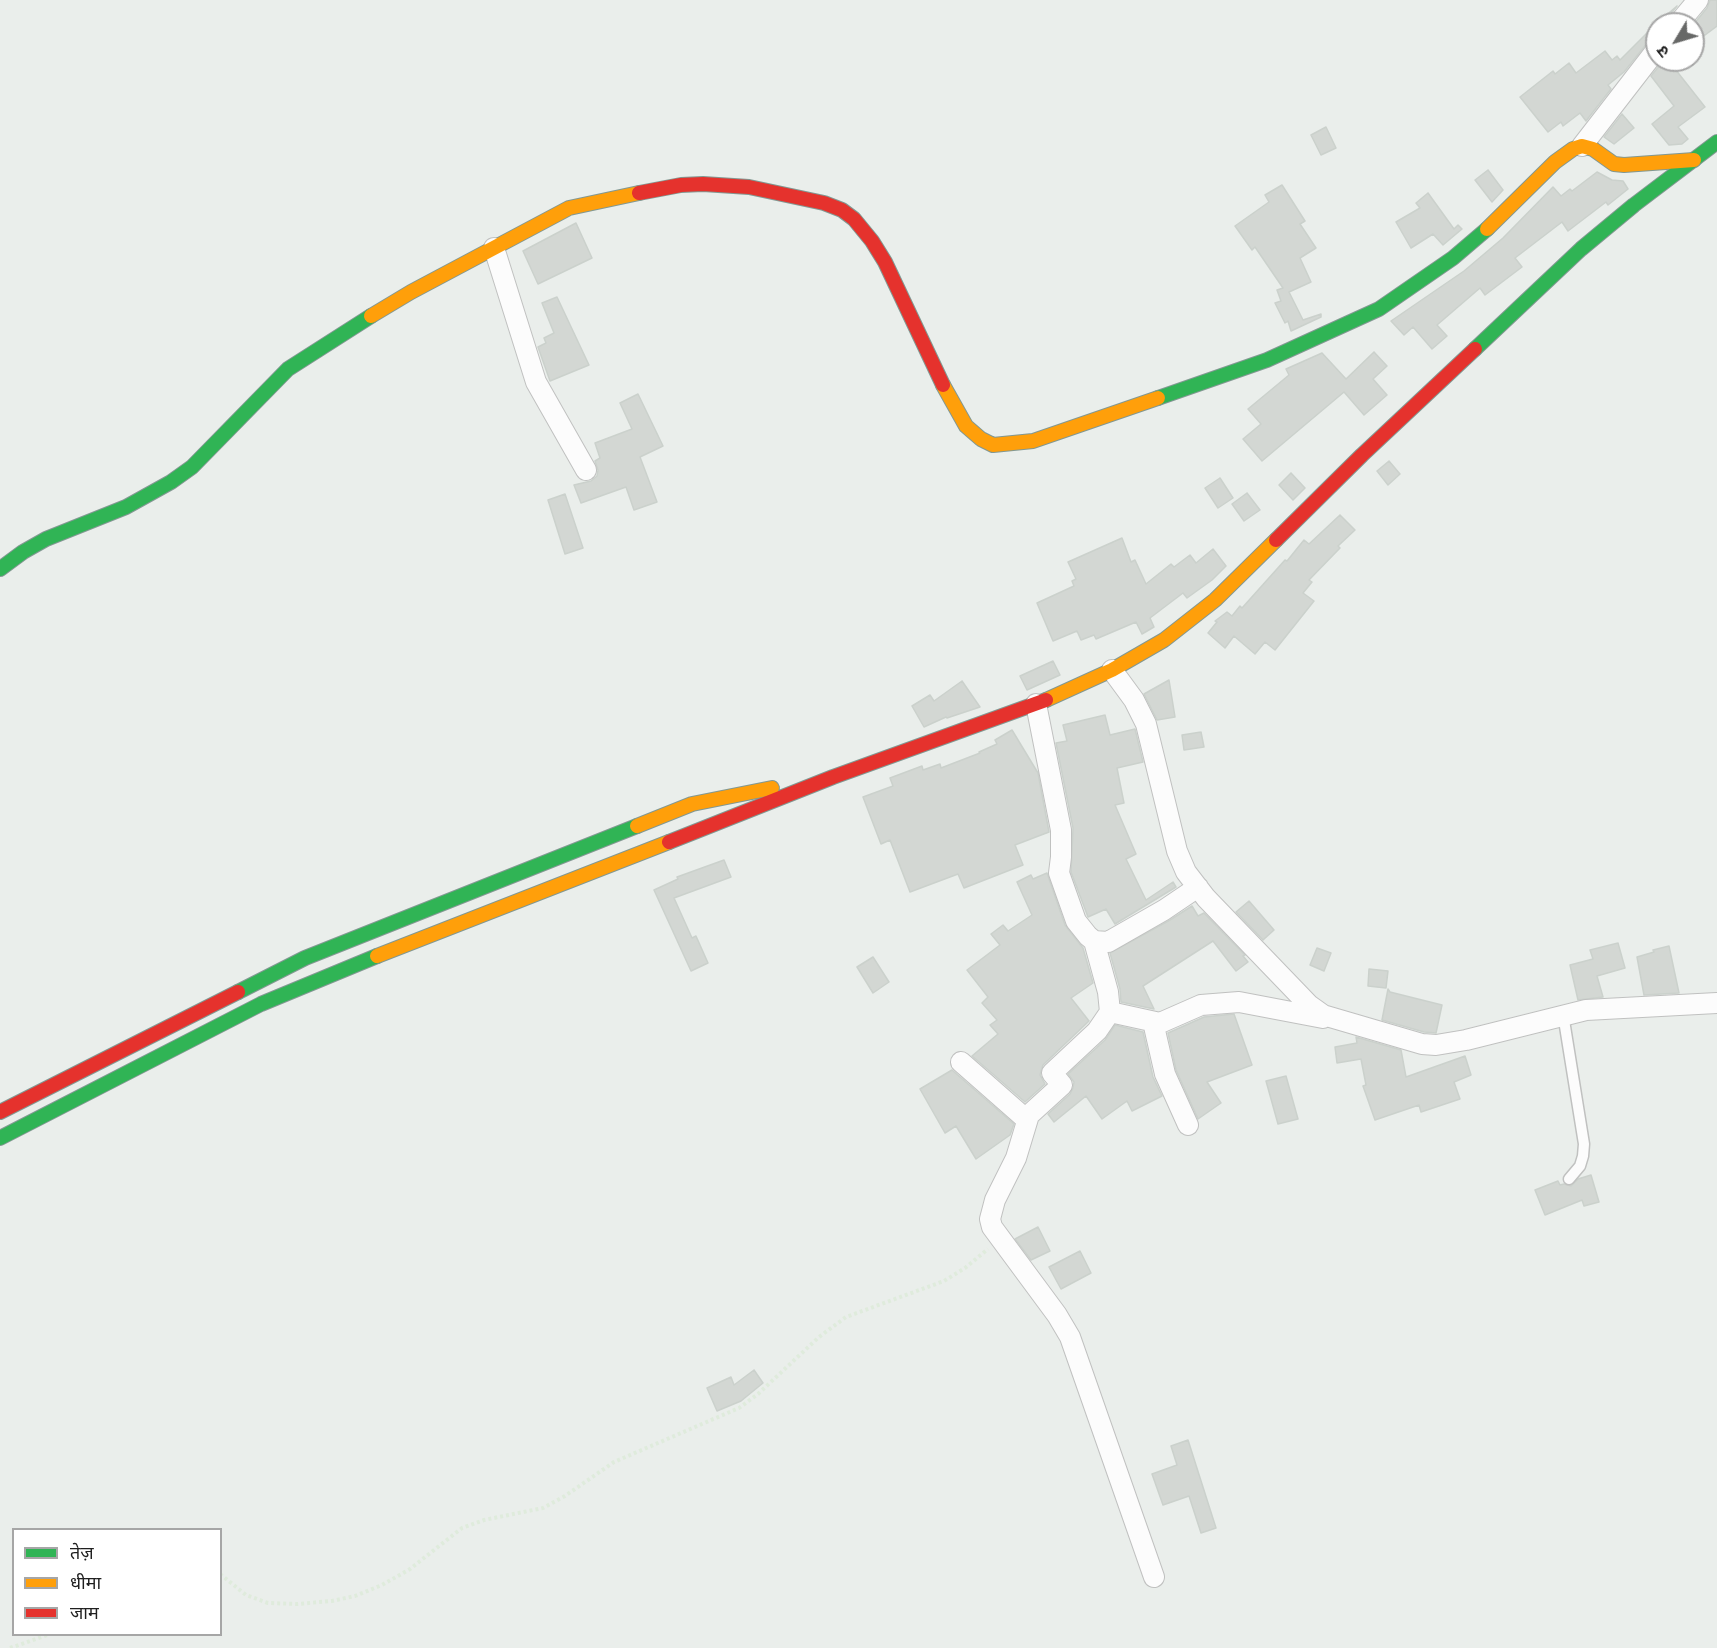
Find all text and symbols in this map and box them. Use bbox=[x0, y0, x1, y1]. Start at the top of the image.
north arrow bbox=[1645, 12, 1705, 72]
text: उ bbox=[1652, 43, 1672, 62]
legend bbox=[12, 1528, 222, 1636]
text: तेज़ bbox=[70, 1541, 94, 1563]
text: धीमा bbox=[70, 1571, 101, 1593]
text: जाम bbox=[70, 1601, 99, 1623]

